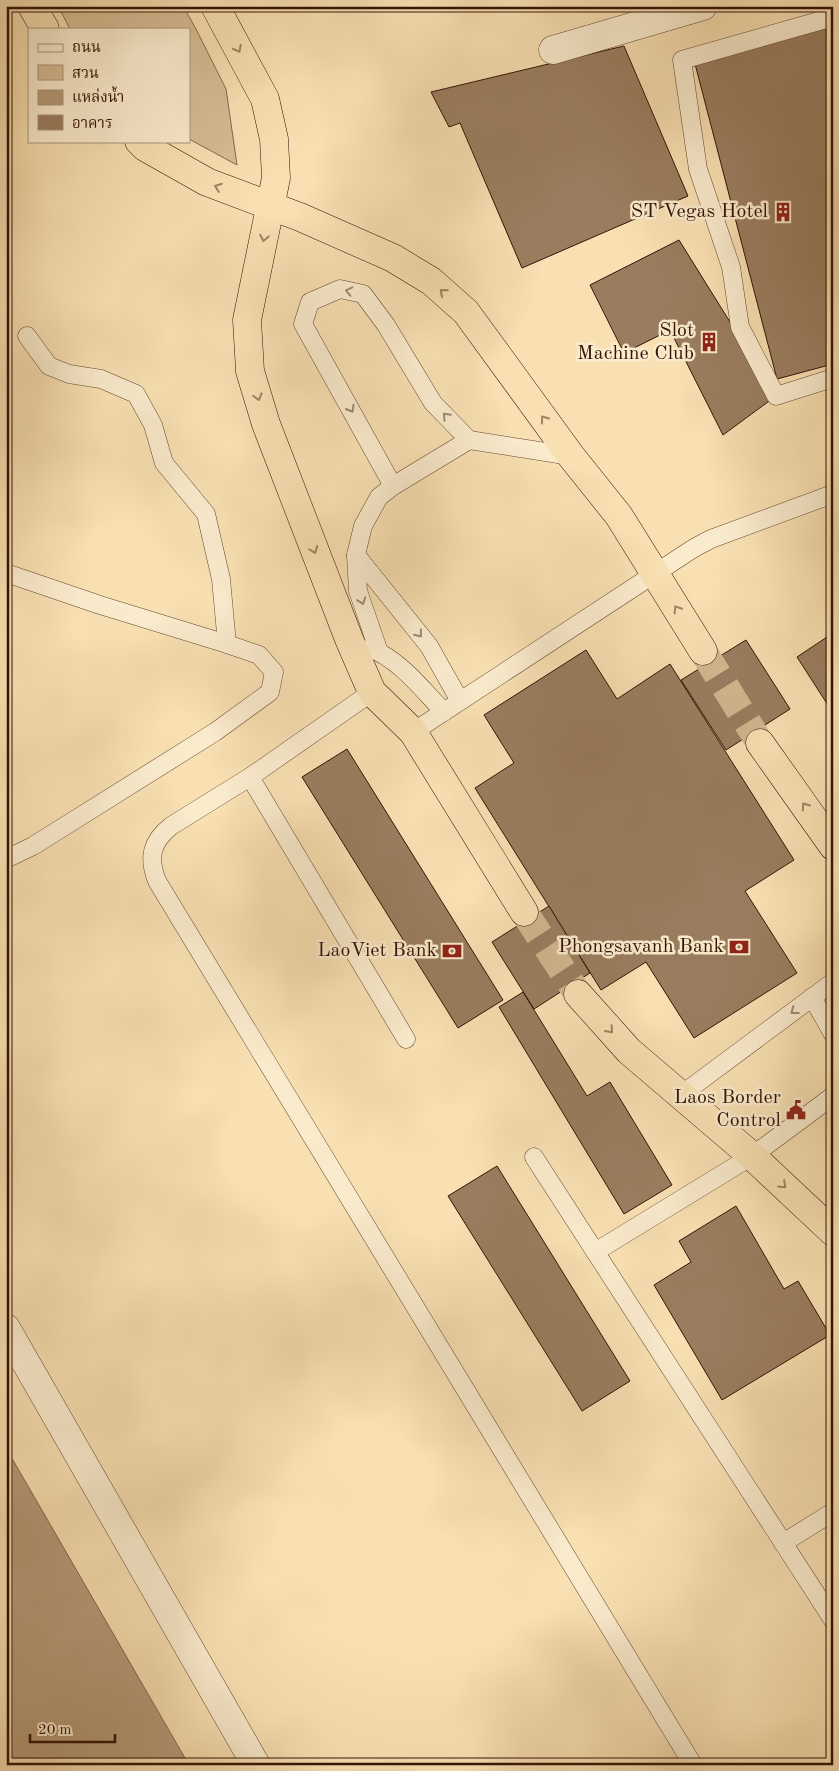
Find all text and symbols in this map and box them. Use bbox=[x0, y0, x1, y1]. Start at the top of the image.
legend bbox=[28, 28, 190, 142]
text: ถนน bbox=[72, 41, 101, 56]
one-way arrow bbox=[232, 44, 242, 53]
text: สวน bbox=[72, 67, 99, 82]
text: แหล่งน้ำ bbox=[72, 86, 124, 106]
text: อาคาร bbox=[72, 117, 112, 132]
one-way arrow bbox=[215, 183, 223, 193]
building icon: ST Vegas Hotel bbox=[772, 201, 794, 223]
place label: ST Vegas Hotel bbox=[631, 202, 768, 222]
one-way arrow bbox=[259, 233, 270, 242]
one-way arrow bbox=[344, 286, 353, 297]
one-way arrow bbox=[440, 289, 449, 298]
place label: Slot Machine Club bbox=[577, 321, 694, 364]
building icon: Slot Machine Club bbox=[698, 331, 720, 353]
one-way arrow bbox=[252, 393, 262, 401]
one-way arrow bbox=[344, 404, 354, 413]
one-way arrow bbox=[443, 413, 452, 422]
one-way arrow bbox=[541, 415, 550, 425]
one-way arrow bbox=[308, 545, 318, 553]
one-way arrow bbox=[356, 596, 366, 605]
one-way arrow bbox=[674, 606, 684, 615]
one-way arrow bbox=[414, 628, 422, 637]
one-way arrow bbox=[802, 803, 811, 812]
bank icon: Phongsavanh Bank bbox=[728, 936, 750, 958]
place label: Phongsavanh Bank bbox=[558, 937, 724, 957]
bank icon: LaoViet Bank bbox=[441, 940, 463, 962]
place label: LaoViet Bank bbox=[317, 941, 437, 961]
one-way arrow bbox=[791, 1005, 800, 1013]
one-way arrow bbox=[605, 1025, 614, 1034]
place label: Laos Border Control bbox=[674, 1088, 781, 1131]
public building icon: Laos Border Control bbox=[785, 1099, 807, 1121]
one-way arrow bbox=[778, 1179, 787, 1188]
scale bar bbox=[30, 1711, 115, 1743]
text: 20 m bbox=[38, 1723, 72, 1738]

